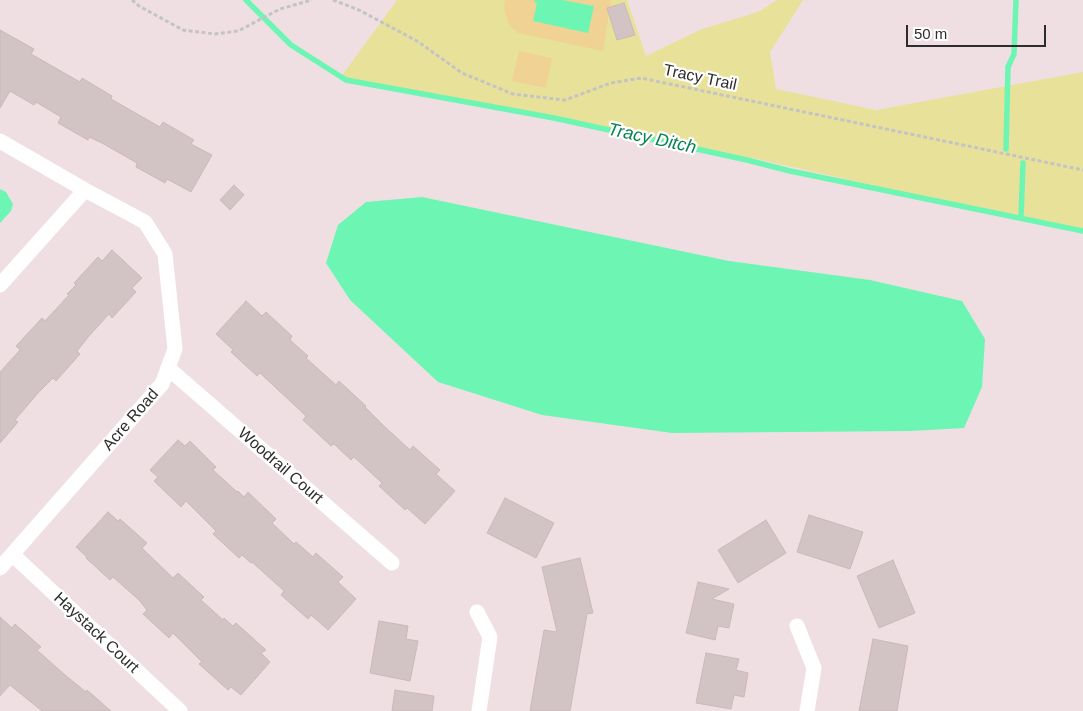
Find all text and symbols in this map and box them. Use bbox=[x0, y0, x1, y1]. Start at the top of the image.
scale bar bbox=[908, 15, 1048, 47]
text: 50 m bbox=[914, 25, 947, 42]
street label: Tracy Trail bbox=[662, 61, 738, 95]
water label: Tracy Ditch bbox=[606, 119, 698, 159]
street label: Acre Road bbox=[99, 385, 163, 455]
street label: Woodrail Court bbox=[234, 424, 326, 508]
street label: Haystack Court bbox=[49, 589, 143, 677]

